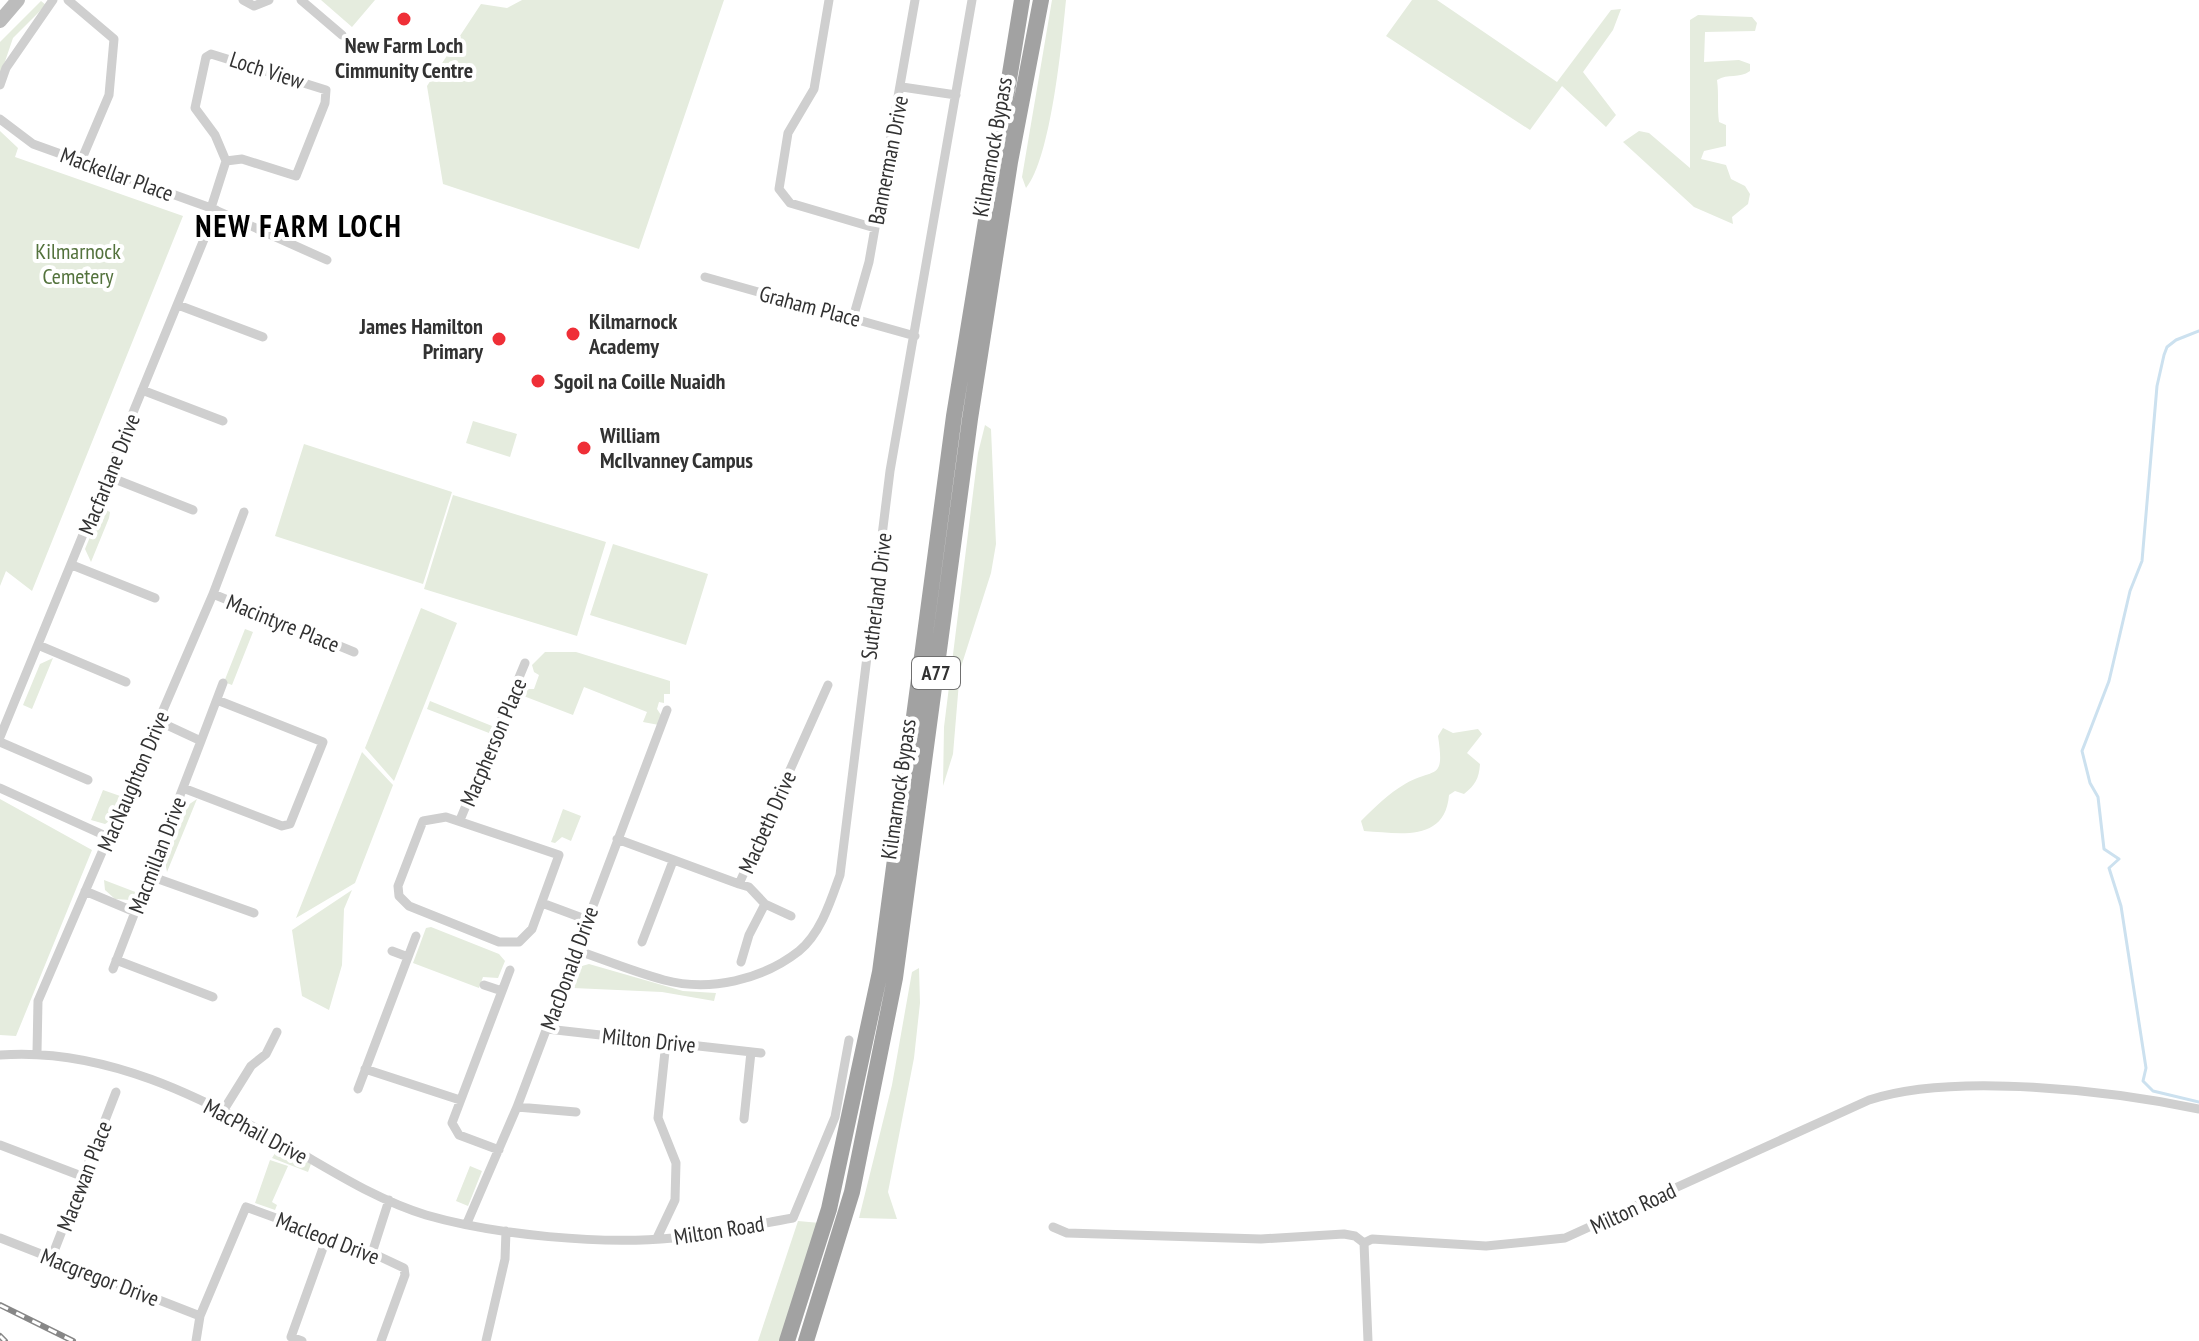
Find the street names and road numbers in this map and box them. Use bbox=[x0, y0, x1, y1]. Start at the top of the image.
street label: Loch View bbox=[226, 45, 308, 95]
street label: Kilmarnock Bypass bbox=[966, 75, 1018, 219]
street label: Bannerman Drive bbox=[862, 93, 914, 227]
street label: Mackellar Place bbox=[57, 141, 177, 207]
street label: Graham Place bbox=[756, 279, 864, 333]
street label: Macfarlane Drive bbox=[72, 409, 146, 539]
street label: Sutherland Drive bbox=[854, 531, 898, 661]
street label: Macintyre Place bbox=[222, 588, 344, 658]
road number: A77 bbox=[912, 657, 960, 689]
street label: Macpherson Place bbox=[453, 674, 533, 810]
street label: MacNaughton Drive bbox=[91, 707, 175, 855]
street label: Kilmarnock Bypass bbox=[874, 717, 922, 861]
street label: Macbeth Drive bbox=[732, 766, 802, 878]
street label: Macmillan Drive bbox=[122, 793, 192, 917]
street label: MacDonald Drive bbox=[534, 902, 604, 1034]
street label: Milton Drive bbox=[601, 1021, 697, 1059]
street label: MacPhail Drive bbox=[199, 1092, 313, 1170]
street label: Macewan Place bbox=[50, 1117, 118, 1235]
street label: Milton Road bbox=[1586, 1176, 1680, 1240]
street label: Macleod Drive bbox=[272, 1206, 384, 1270]
street label: Milton Road bbox=[672, 1209, 766, 1251]
street label: Macgregor Drive bbox=[37, 1242, 163, 1312]

